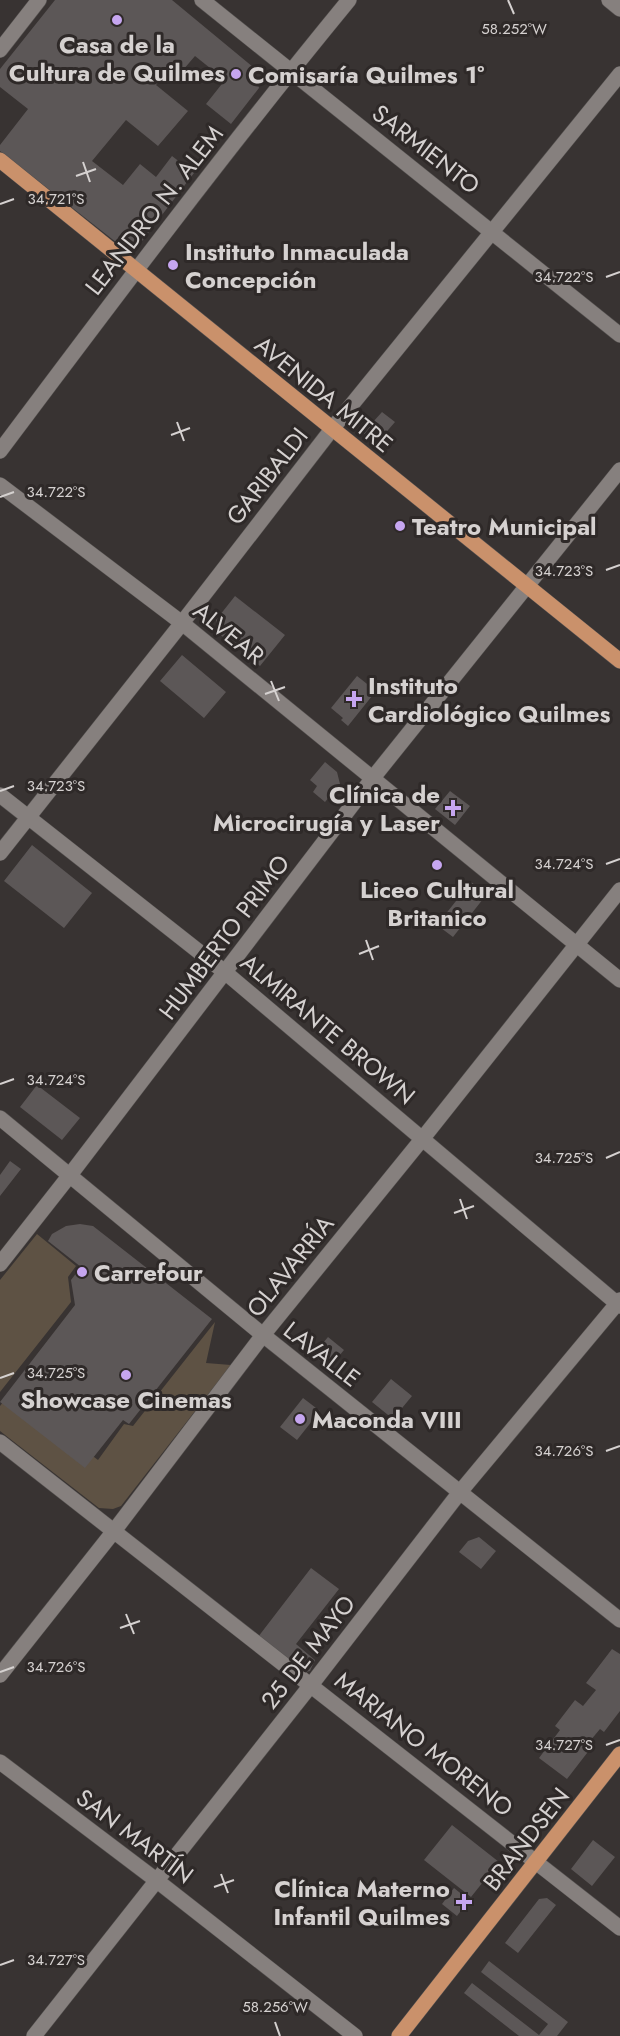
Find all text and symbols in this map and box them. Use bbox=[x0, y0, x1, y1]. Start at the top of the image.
marker: Casa de la Cultura de Quilmes bbox=[110, 13, 124, 27]
text: 58.252°W bbox=[481, 18, 547, 40]
place label: Casa de la Cultura de Quilmes bbox=[9, 27, 225, 90]
place label: Comisaría Quilmes 1° bbox=[248, 57, 484, 92]
marker: Comisaría Quilmes 1° bbox=[229, 67, 243, 81]
street label: SARMIENTO bbox=[365, 96, 487, 202]
street label: LEANDRO N. ALEM bbox=[77, 118, 231, 302]
text: 34.721°S bbox=[28, 188, 85, 210]
place label: Instituto Inmaculada Concepción bbox=[185, 234, 409, 297]
marker: Instituto Inmaculada Concepción bbox=[166, 258, 180, 272]
text: 34.722°S bbox=[535, 266, 593, 288]
street label: AVENIDA MITRE bbox=[247, 327, 401, 461]
street label: GARIBALDI bbox=[218, 420, 316, 532]
text: 34.722°S bbox=[27, 481, 85, 503]
place label: Teatro Municipal bbox=[412, 509, 597, 544]
marker: Teatro Municipal bbox=[393, 519, 407, 533]
text: 34.723°S bbox=[535, 560, 593, 582]
street label: ALVEAR bbox=[186, 593, 273, 673]
place label: Instituto Cardiológico Quilmes bbox=[368, 668, 610, 731]
marker: Instituto Cardiológico Quilmes bbox=[345, 690, 363, 708]
text: 34.723°S bbox=[27, 775, 85, 797]
place label: Clínica de Microcirugía y Laser bbox=[213, 777, 440, 840]
marker: Clínica de Microcirugía y Laser bbox=[444, 799, 462, 817]
street label: HUMBERTO PRIMO bbox=[150, 847, 298, 1027]
text: 34.724°S bbox=[535, 853, 593, 875]
marker: Liceo Cultural Britanico bbox=[430, 858, 444, 872]
place label: Liceo Cultural Britanico bbox=[360, 872, 514, 935]
street label: ALMIRANTE BROWN bbox=[233, 945, 423, 1113]
text: 34.724°S bbox=[27, 1069, 85, 1091]
text: 34.725°S bbox=[535, 1147, 593, 1169]
street label: OLAVARRÍA bbox=[238, 1208, 342, 1324]
place label: Carrefour bbox=[94, 1255, 203, 1290]
marker: Carrefour bbox=[75, 1265, 89, 1279]
street label: LAVALLE bbox=[276, 1313, 368, 1395]
text: 34.725°S bbox=[27, 1362, 85, 1384]
marker: Showcase Cinemas bbox=[119, 1368, 133, 1382]
place label: Showcase Cinemas bbox=[20, 1382, 232, 1417]
place label: Maconda VIII bbox=[312, 1402, 462, 1437]
marker: Maconda VIII bbox=[293, 1412, 307, 1426]
text: 34.726°S bbox=[535, 1440, 593, 1462]
street label: 25 DE MAYO bbox=[252, 1588, 364, 1716]
text: 34.726°S bbox=[27, 1656, 85, 1678]
street label: MARIANO MORENO bbox=[327, 1663, 521, 1825]
text: 34.727°S bbox=[535, 1734, 593, 1756]
street label: SAN MARTÍN bbox=[69, 1780, 201, 1892]
street label: BRANDSEN bbox=[474, 1780, 578, 1898]
place label: Clínica Materno Infantil Quilmes bbox=[274, 1871, 450, 1934]
marker: Clínica Materno Infantil Quilmes bbox=[455, 1893, 473, 1911]
text: 34.727°S bbox=[27, 1949, 85, 1971]
text: 58.256°W bbox=[242, 1996, 308, 2018]

